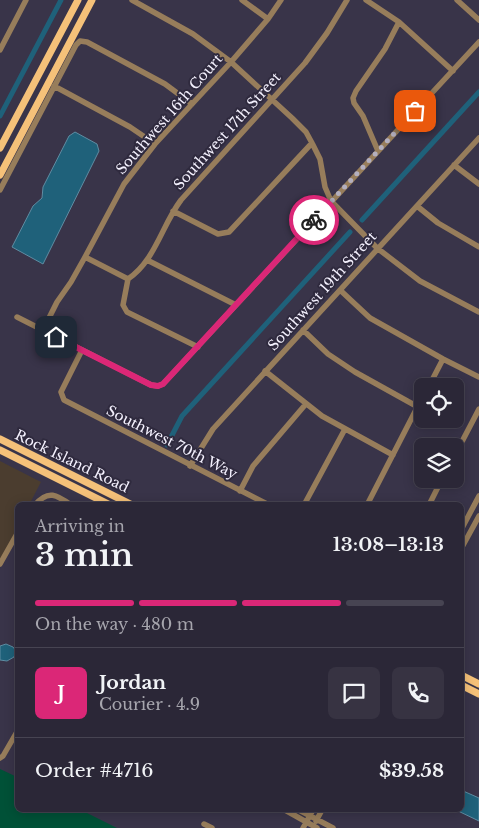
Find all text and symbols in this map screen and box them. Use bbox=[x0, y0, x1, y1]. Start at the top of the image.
street label: Southwest 16th Court bbox=[112, 50, 227, 178]
street label: Southwest 17th Street bbox=[169, 68, 285, 193]
pin bbox=[394, 90, 436, 132]
icon: bag bbox=[401, 97, 429, 125]
courier bbox=[289, 195, 339, 245]
icon: bike bbox=[300, 206, 328, 234]
street label: Southwest 19th Street bbox=[264, 227, 381, 354]
pin bbox=[35, 316, 77, 358]
icon: home bbox=[42, 323, 70, 351]
map controls bbox=[414, 378, 464, 488]
button: locate bbox=[414, 378, 464, 428]
street label: Southwest 70th Way bbox=[103, 401, 241, 483]
street label: Rock Island Road bbox=[12, 426, 133, 497]
button: layers bbox=[414, 438, 464, 488]
text: Arriving in bbox=[35, 516, 125, 536]
text: 13:08–13:13 bbox=[332, 533, 444, 556]
text: 3 min bbox=[35, 535, 133, 575]
text: On the way · 480 m bbox=[35, 614, 194, 634]
button: chat bbox=[328, 667, 380, 719]
button: phone bbox=[392, 667, 444, 719]
text: Jordan bbox=[99, 671, 166, 694]
text: J bbox=[57, 681, 65, 704]
text: Courier · 4.9 bbox=[99, 694, 200, 714]
text: Order #4716 bbox=[35, 759, 154, 782]
text: $39.58 bbox=[379, 759, 444, 782]

